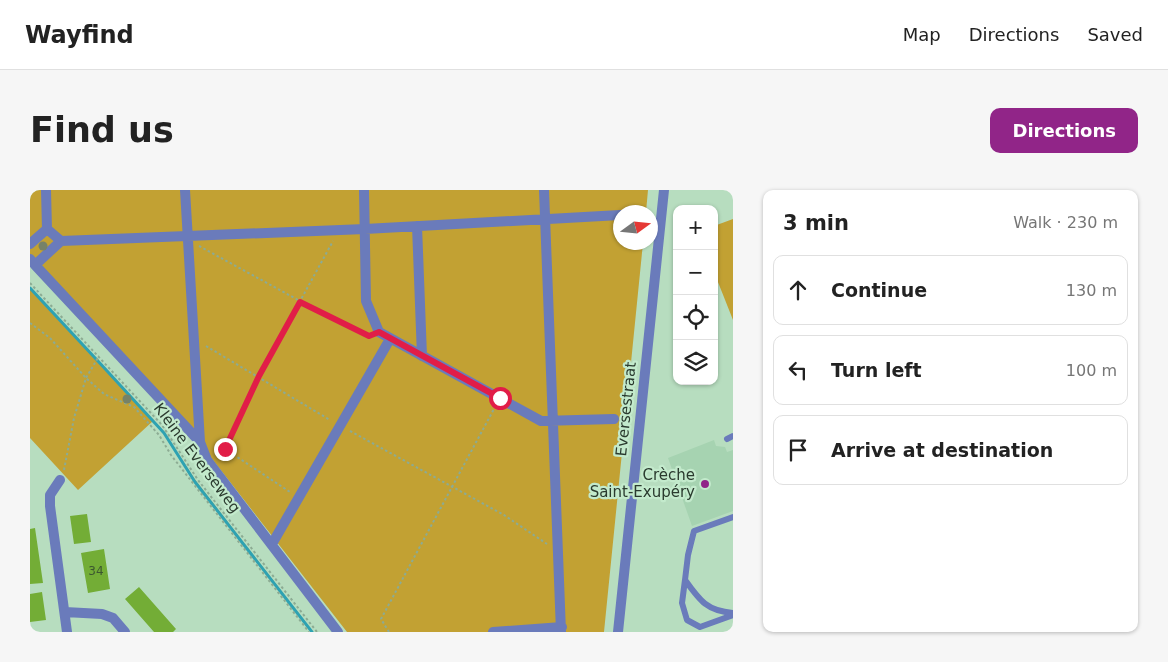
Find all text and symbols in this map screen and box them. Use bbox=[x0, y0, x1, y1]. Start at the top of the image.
text: Wayfind bbox=[25, 21, 134, 49]
text: Map bbox=[903, 24, 941, 45]
text: Directions bbox=[969, 24, 1059, 45]
text: Saved bbox=[1087, 24, 1143, 45]
button: Directions bbox=[990, 108, 1138, 153]
text: Find us bbox=[30, 110, 174, 150]
north arrow bbox=[613, 205, 658, 250]
map controls bbox=[673, 205, 718, 385]
button: + bbox=[673, 205, 718, 250]
text: 3 min bbox=[783, 211, 849, 235]
text: Walk · 230 m bbox=[1013, 213, 1118, 232]
button: − bbox=[673, 250, 718, 295]
icon: ahead bbox=[784, 276, 812, 304]
text: Continue bbox=[831, 279, 927, 301]
text: 130 m bbox=[1066, 281, 1117, 300]
button: locate bbox=[673, 295, 718, 340]
button: layers bbox=[673, 340, 718, 385]
icon: left bbox=[784, 356, 812, 384]
text: Turn left bbox=[831, 359, 922, 381]
street label: Eversestraat bbox=[612, 361, 640, 457]
text: 100 m bbox=[1066, 361, 1117, 380]
route start bbox=[489, 387, 512, 410]
street label: Kleine Everseweg bbox=[150, 400, 244, 516]
icon: arrive bbox=[784, 436, 812, 464]
route end bbox=[214, 438, 237, 461]
text: Arrive at destination bbox=[831, 439, 1053, 461]
place label: Crèche Saint-Exupéry bbox=[590, 466, 695, 501]
marker: Crèche Saint-Exupéry bbox=[699, 478, 711, 490]
house number: 34 bbox=[88, 564, 104, 578]

